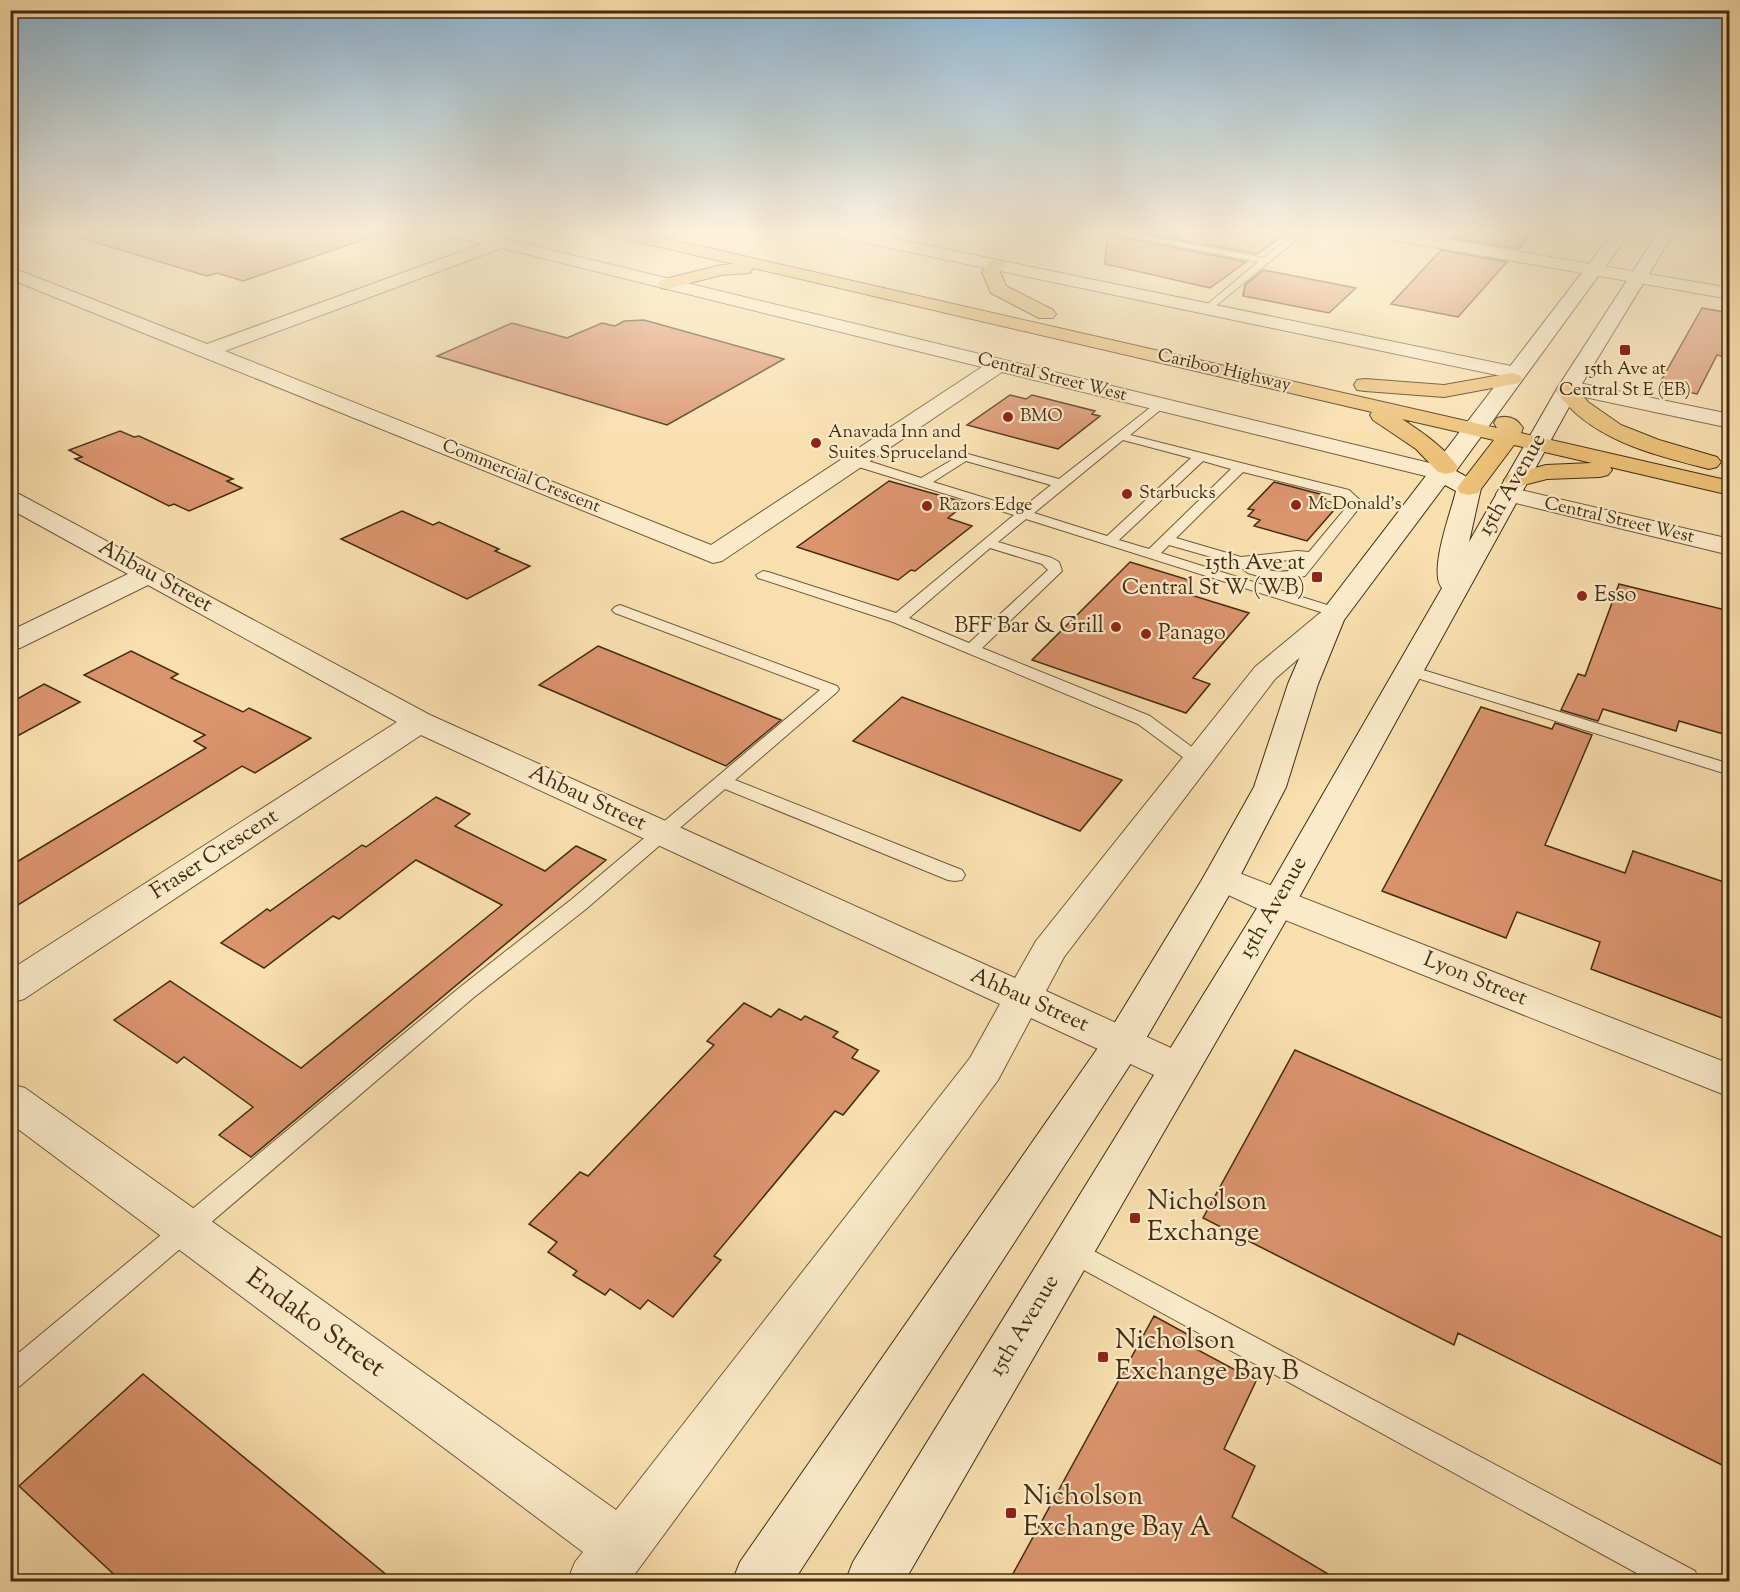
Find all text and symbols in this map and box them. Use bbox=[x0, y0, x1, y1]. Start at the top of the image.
street label: Cariboo Highway bbox=[1155, 343, 1293, 399]
marker: 15th Ave at Central St E (EB) bbox=[1618, 343, 1632, 357]
street label: Central Street West bbox=[975, 347, 1129, 409]
place label: 15th Ave at Central St E (EB) bbox=[1559, 357, 1691, 404]
place label: BMO bbox=[1020, 404, 1063, 430]
marker: BMO bbox=[1001, 410, 1015, 424]
place label: Anavada Inn and Suites Spruceland bbox=[828, 420, 968, 467]
street label: 15th Avenue bbox=[1471, 428, 1555, 542]
street label: Commercial Crescent bbox=[438, 433, 604, 521]
marker: Anavada Inn and Suites Spruceland bbox=[809, 436, 823, 450]
place label: Starbucks bbox=[1139, 481, 1216, 507]
marker: Starbucks bbox=[1120, 487, 1134, 501]
street label: Central Street West bbox=[1541, 491, 1697, 551]
place label: McDonald's bbox=[1308, 492, 1402, 518]
place label: Razors Edge bbox=[939, 493, 1032, 519]
marker: McDonald's bbox=[1289, 498, 1303, 512]
marker: Razors Edge bbox=[920, 499, 934, 513]
street label: Ahbau Street bbox=[92, 532, 219, 622]
place label: 15th Ave at Central St W (WB) bbox=[1122, 548, 1305, 605]
marker: 15th Ave at Central St W (WB) bbox=[1310, 570, 1324, 584]
place label: Esso bbox=[1594, 580, 1637, 612]
marker: Esso bbox=[1575, 589, 1589, 603]
place label: BFF Bar & Grill bbox=[954, 611, 1104, 643]
place label: Panago bbox=[1158, 618, 1226, 650]
marker: BFF Bar & Grill bbox=[1109, 620, 1123, 634]
marker: Panago bbox=[1139, 627, 1153, 641]
street label: Ahbau Street bbox=[523, 758, 652, 840]
street label: Fraser Crescent bbox=[145, 801, 286, 908]
street label: 15th Avenue bbox=[1232, 851, 1316, 965]
street label: Lyon Street bbox=[1418, 945, 1532, 1016]
street label: Ahbau Street bbox=[965, 961, 1094, 1042]
place label: Nicholson Exchange bbox=[1147, 1183, 1267, 1253]
marker: Nicholson Exchange bbox=[1128, 1211, 1142, 1225]
street label: Endako Street bbox=[237, 1260, 393, 1388]
street label: 15th Avenue bbox=[982, 1269, 1068, 1383]
place label: Nicholson Exchange Bay B bbox=[1115, 1322, 1299, 1392]
marker: Nicholson Exchange Bay B bbox=[1096, 1350, 1110, 1364]
place label: Nicholson Exchange Bay A bbox=[1023, 1478, 1212, 1548]
marker: Nicholson Exchange Bay A bbox=[1004, 1506, 1018, 1520]

